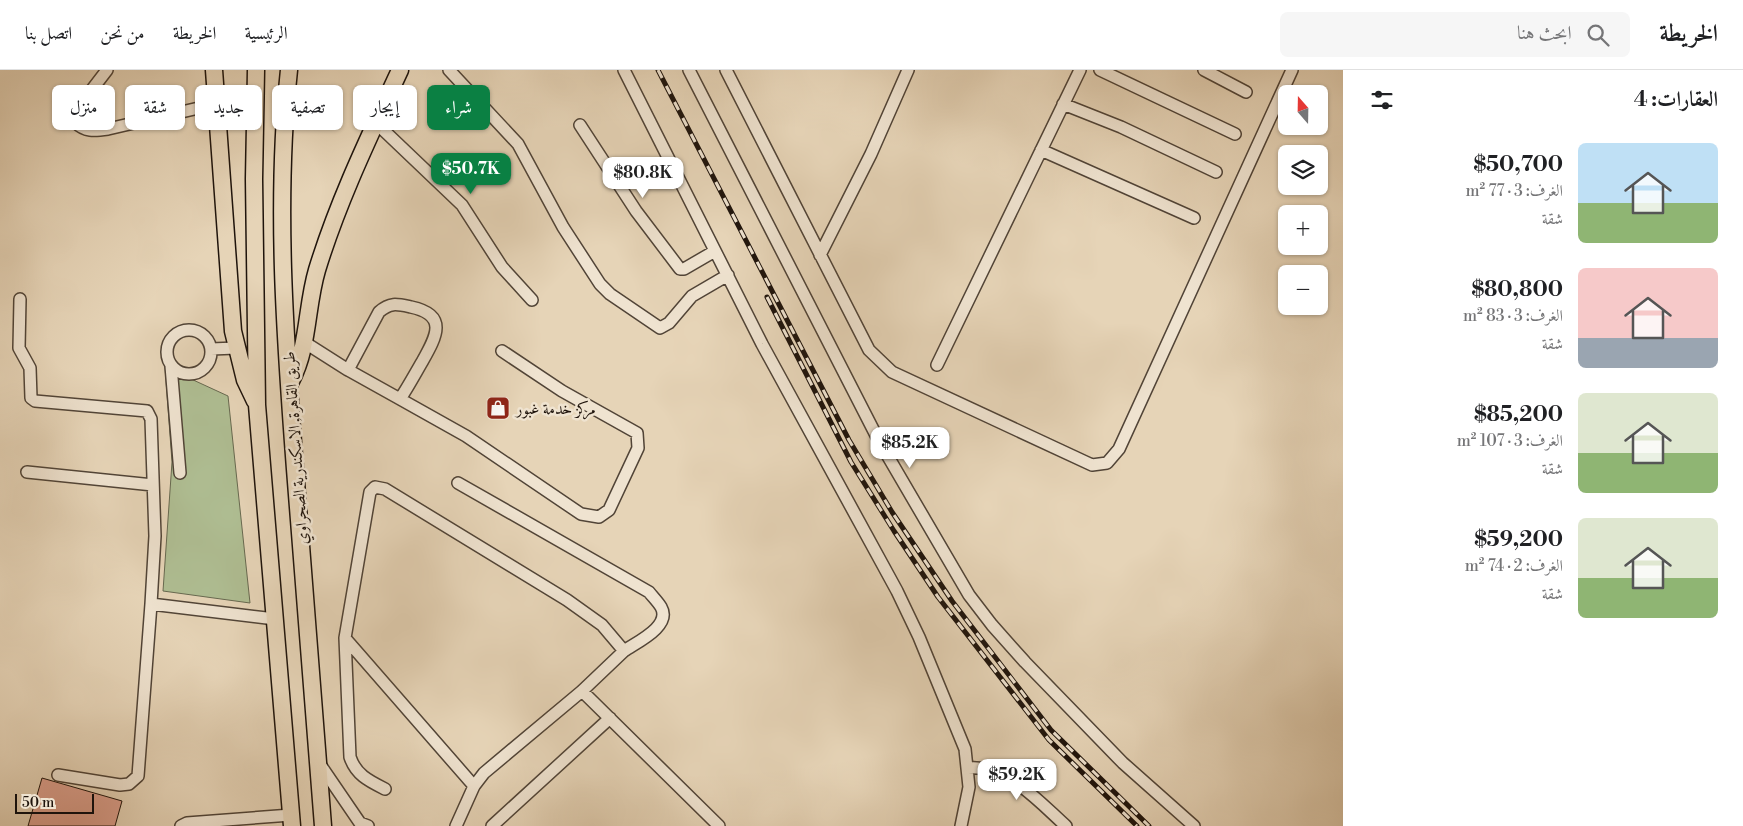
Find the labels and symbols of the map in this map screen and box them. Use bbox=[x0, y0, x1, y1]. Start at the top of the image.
north arrow bbox=[1278, 85, 1328, 135]
pin: $50.7K bbox=[430, 152, 512, 195]
pin: $80.8K bbox=[602, 156, 684, 199]
street label: طريق القاهرة, الاسكندرية الصحراوي bbox=[279, 350, 315, 545]
shop icon: مركز خدمة غبور bbox=[485, 395, 511, 421]
place label: مركز خدمة غبور bbox=[514, 399, 596, 420]
pin: $85.2K bbox=[869, 426, 951, 469]
pin: $59.2K bbox=[976, 758, 1058, 801]
scale bar bbox=[15, 791, 94, 814]

